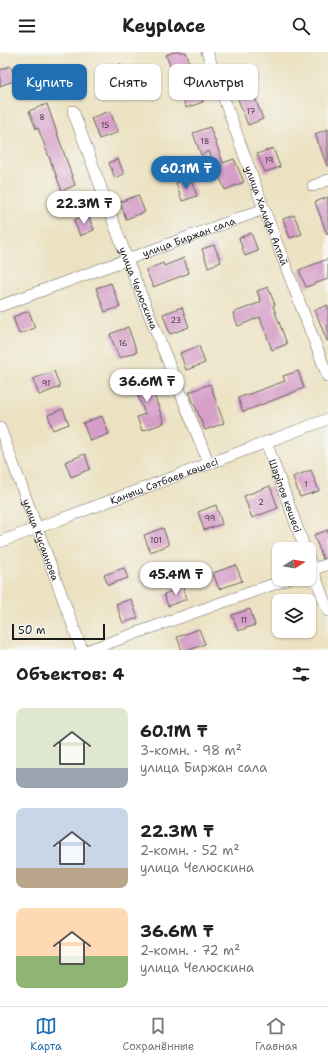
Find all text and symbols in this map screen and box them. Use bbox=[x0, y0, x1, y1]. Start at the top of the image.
text: Keyplace bbox=[122, 14, 206, 38]
icon: menu bbox=[16, 15, 38, 37]
icon: search bbox=[290, 15, 312, 37]
chip: Купить bbox=[12, 64, 87, 100]
chip: Снять bbox=[95, 64, 161, 100]
chip: Фильтры bbox=[169, 64, 258, 100]
house number: 17 bbox=[247, 106, 256, 117]
house number: 8 bbox=[39, 112, 45, 123]
house number: 15 bbox=[101, 120, 109, 131]
house number: 18 bbox=[201, 136, 209, 147]
house number: 19 bbox=[265, 155, 273, 166]
pin: 60.1M ₸ bbox=[149, 156, 223, 190]
text: 60.1M ₸ bbox=[160, 160, 212, 177]
street label: улица Халифа Алтай bbox=[242, 164, 291, 268]
pin: 22.3M ₸ bbox=[47, 191, 121, 225]
text: 22.3M ₸ bbox=[56, 195, 112, 212]
street label: улица Биржан сала bbox=[141, 214, 238, 260]
street label: улица Челюскина bbox=[116, 245, 161, 332]
house number: 23 bbox=[171, 315, 181, 326]
house number: 16 bbox=[119, 338, 128, 349]
pin: 36.6M ₸ bbox=[110, 369, 184, 403]
text: 36.6M ₸ bbox=[119, 373, 175, 390]
house number: 91 bbox=[42, 378, 50, 389]
street label: Қаныш Сәтбаев көшесі bbox=[108, 455, 220, 507]
street label: Шәріпов көшесі bbox=[266, 457, 304, 534]
house number: 1 bbox=[304, 479, 308, 490]
street label: улица Кусаинова bbox=[20, 497, 62, 583]
house number: 2 bbox=[258, 497, 264, 508]
house number: 99 bbox=[205, 513, 215, 524]
house number: 101 bbox=[150, 535, 162, 546]
north arrow bbox=[272, 542, 316, 586]
map controls bbox=[272, 542, 316, 638]
pin: 45.4M ₸ bbox=[139, 562, 213, 596]
text: 45.4M ₸ bbox=[149, 566, 203, 583]
button: layers bbox=[272, 594, 316, 638]
house number: 11 bbox=[241, 615, 247, 626]
scale bar bbox=[12, 622, 105, 641]
text: 50 m bbox=[18, 623, 46, 638]
text: Объектов: 4 bbox=[16, 663, 125, 685]
icon: filters bbox=[290, 663, 312, 685]
text: 60.1M ₸ bbox=[140, 720, 208, 742]
icon: home bbox=[48, 724, 96, 772]
text: 3-комн. · 98 m² bbox=[140, 742, 242, 759]
text: улица Биржан сала bbox=[140, 759, 267, 776]
text: 22.3M ₸ bbox=[140, 820, 214, 842]
icon: home bbox=[48, 824, 96, 872]
text: 2-комн. · 52 m² bbox=[140, 842, 239, 859]
text: улица Челюскина bbox=[140, 859, 254, 876]
text: 36.6M ₸ bbox=[140, 920, 214, 942]
icon: home bbox=[48, 924, 96, 972]
text: 2-комн. · 72 m² bbox=[140, 942, 240, 959]
text: улица Челюскина bbox=[140, 959, 254, 976]
tab: Карта bbox=[30, 1015, 62, 1054]
tab: Сохранённые bbox=[122, 1015, 194, 1054]
tab: Главная bbox=[255, 1015, 298, 1054]

